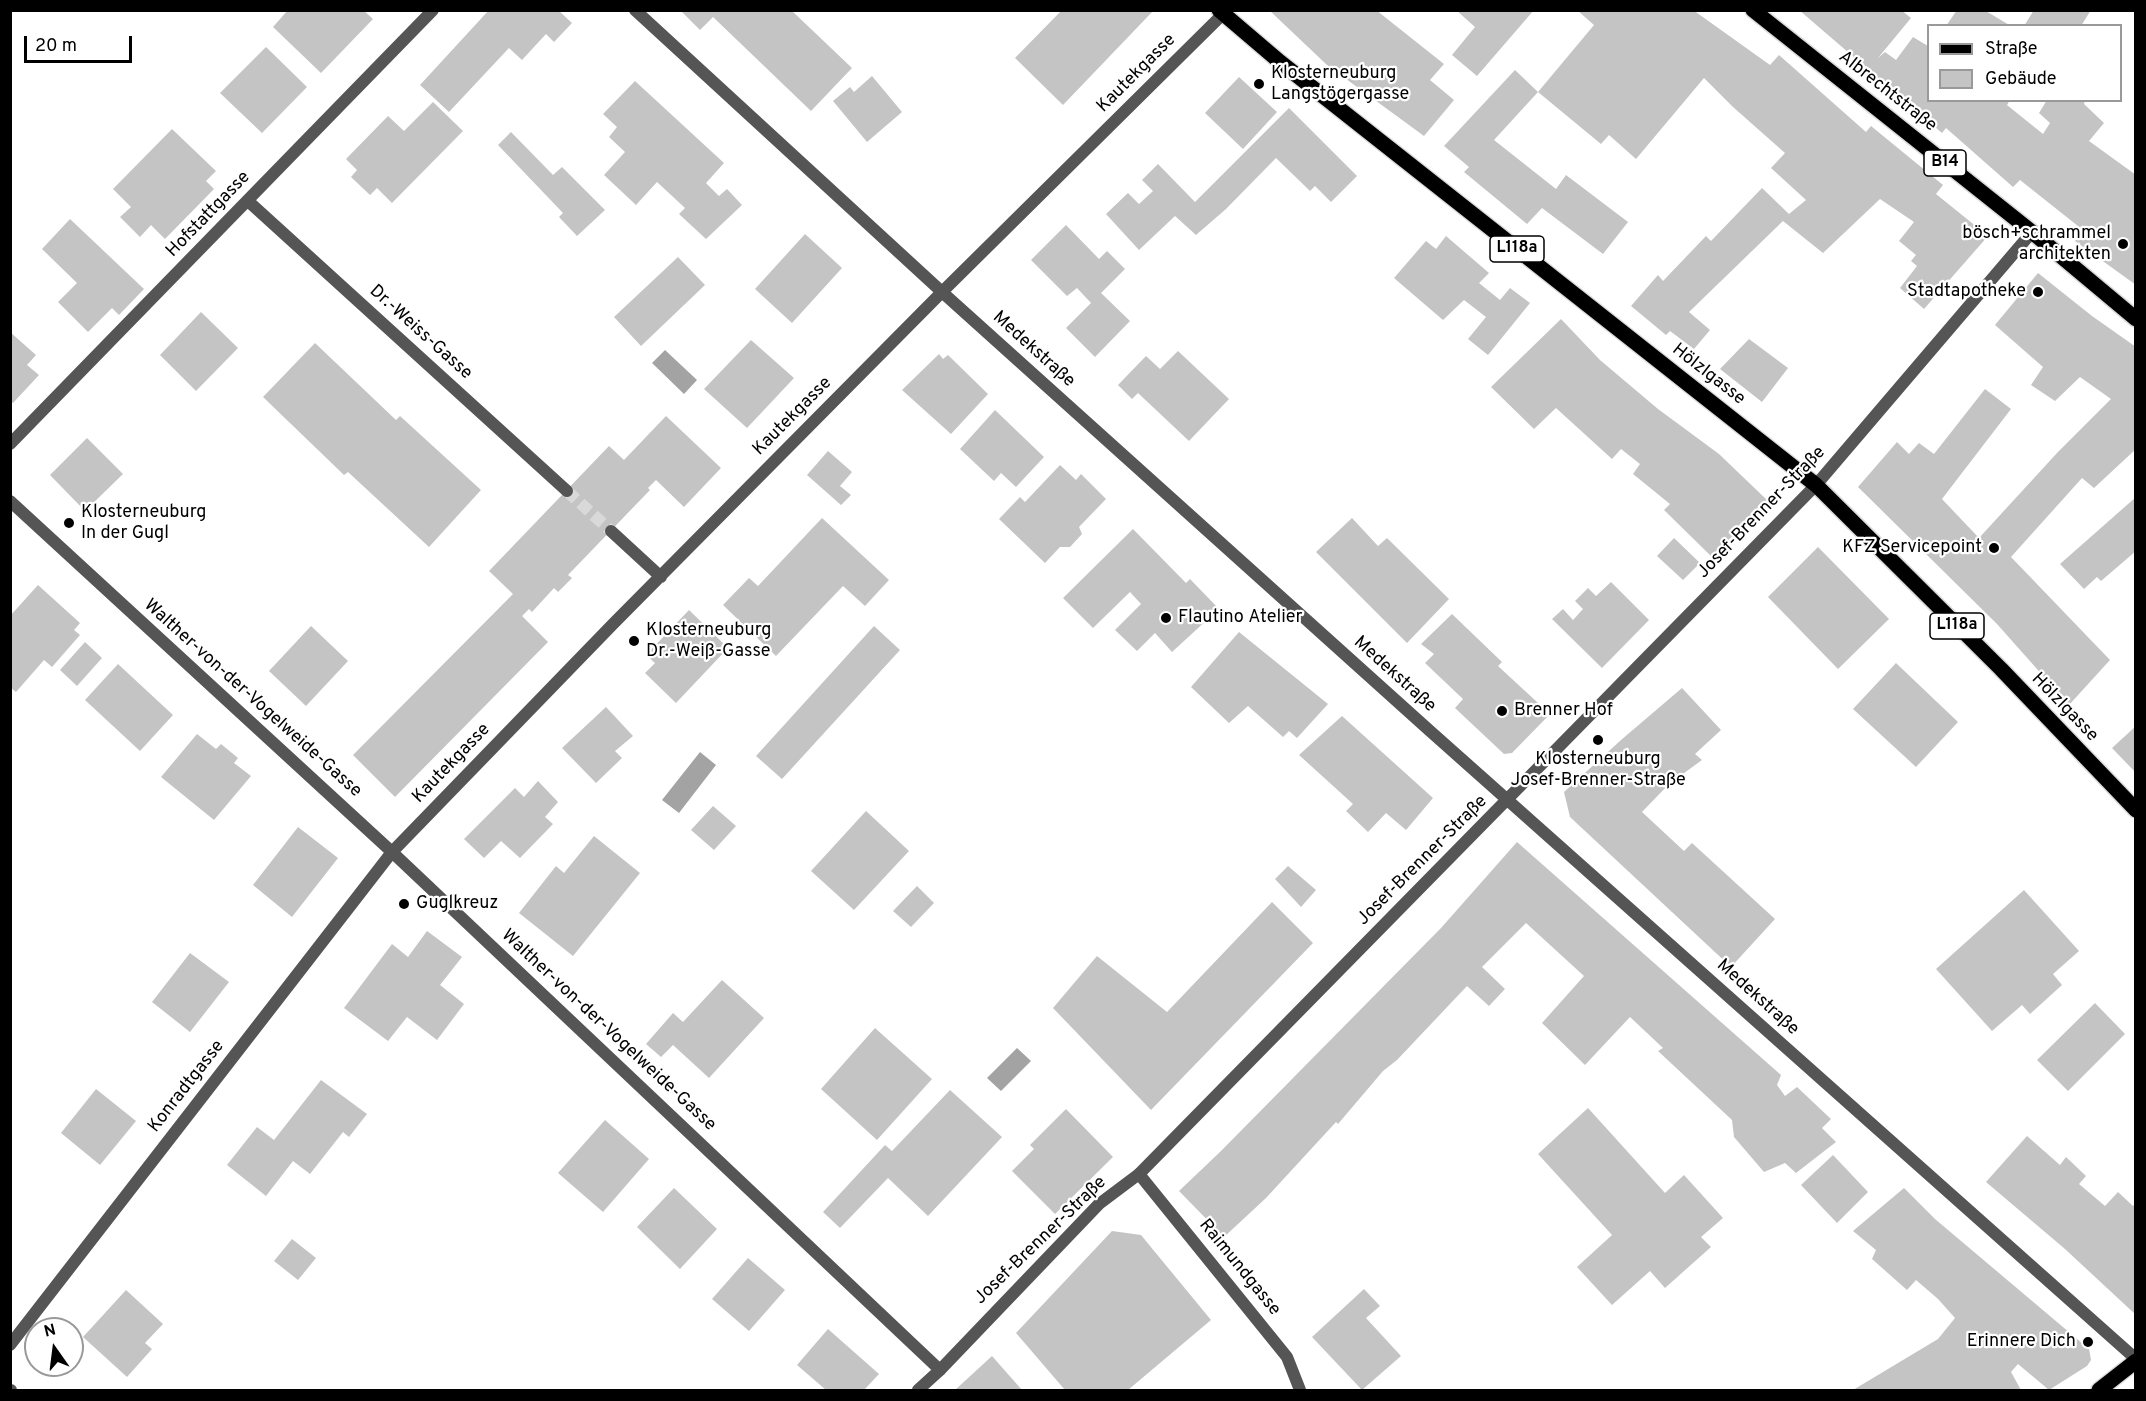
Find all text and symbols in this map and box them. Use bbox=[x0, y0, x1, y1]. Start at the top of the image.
scale bar bbox=[27, 24, 135, 62]
legend bbox=[1927, 24, 2122, 102]
street label: Kautekgasse bbox=[1093, 30, 1181, 118]
text: 20 m bbox=[35, 35, 77, 58]
text: Straße bbox=[1985, 38, 2037, 61]
street label: Albrechtstraße bbox=[1833, 47, 1941, 137]
place label: Klosterneuburg Langstögergasse bbox=[1271, 63, 1409, 106]
text: Gebäude bbox=[1985, 68, 2057, 91]
marker: Klosterneuburg Langstögergasse bbox=[1252, 77, 1266, 91]
road number: B14 bbox=[1924, 150, 1966, 176]
street label: Hofstattgasse bbox=[163, 167, 255, 263]
place label: bösch+schrammel architekten bbox=[1962, 223, 2111, 266]
road number: L118a bbox=[1490, 236, 1544, 262]
marker: bösch+schrammel architekten bbox=[2116, 237, 2130, 251]
street label: Dr.-Weiss-Gasse bbox=[364, 281, 476, 385]
place label: Stadtapotheke bbox=[1907, 281, 2026, 303]
marker: Stadtapotheke bbox=[2031, 285, 2045, 299]
street label: Medekstraße bbox=[987, 307, 1079, 393]
street label: Hölzlgasse bbox=[1667, 340, 1749, 410]
street label: Kautekgasse bbox=[749, 373, 837, 461]
street label: Josef-Brenner-Straße bbox=[1693, 443, 1831, 583]
place label: Klosterneuburg In der Gugl bbox=[81, 502, 206, 544]
marker: Klosterneuburg In der Gugl bbox=[62, 516, 76, 530]
place label: KFZ Servicepoint bbox=[1842, 537, 1982, 559]
marker: KFZ Servicepoint bbox=[1987, 541, 2001, 555]
street label: Walther-von-der-Vogelweide-Gasse bbox=[139, 595, 365, 803]
place label: Flautino Atelier bbox=[1178, 607, 1303, 629]
marker: Flautino Atelier bbox=[1159, 611, 1173, 625]
road number: L118a bbox=[1930, 613, 1984, 639]
place label: Klosterneuburg Dr.-Weiß-Gasse bbox=[646, 620, 771, 662]
street label: Medekstraße bbox=[1348, 632, 1440, 718]
marker: Klosterneuburg Dr.-Weiß-Gasse bbox=[627, 634, 641, 648]
street label: Hölzlgasse bbox=[2026, 669, 2102, 747]
place label: Brenner Hof bbox=[1514, 700, 1613, 722]
marker: Brenner Hof bbox=[1495, 704, 1509, 718]
street label: Kautekgasse bbox=[409, 720, 495, 808]
marker: Klosterneuburg Josef-Brenner-Straße bbox=[1591, 733, 1605, 747]
place label: Klosterneuburg Josef-Brenner-Straße bbox=[1510, 749, 1686, 792]
street label: Josef-Brenner-Straße bbox=[1353, 791, 1493, 931]
place label: Guglkreuz bbox=[416, 893, 498, 915]
marker: Guglkreuz bbox=[397, 897, 411, 911]
street label: Walther-von-der-Vogelweide-Gasse bbox=[496, 926, 720, 1136]
street label: Medekstraße bbox=[1711, 955, 1803, 1041]
street label: Konradtgasse bbox=[144, 1037, 230, 1137]
street label: Josef-Brenner-Straße bbox=[971, 1172, 1111, 1310]
street label: Raimundgasse bbox=[1193, 1215, 1285, 1321]
north arrow bbox=[24, 1317, 84, 1377]
text: N bbox=[42, 1320, 58, 1343]
place label: Erinnere Dich bbox=[1967, 1331, 2076, 1353]
marker: Erinnere Dich bbox=[2081, 1335, 2095, 1349]

